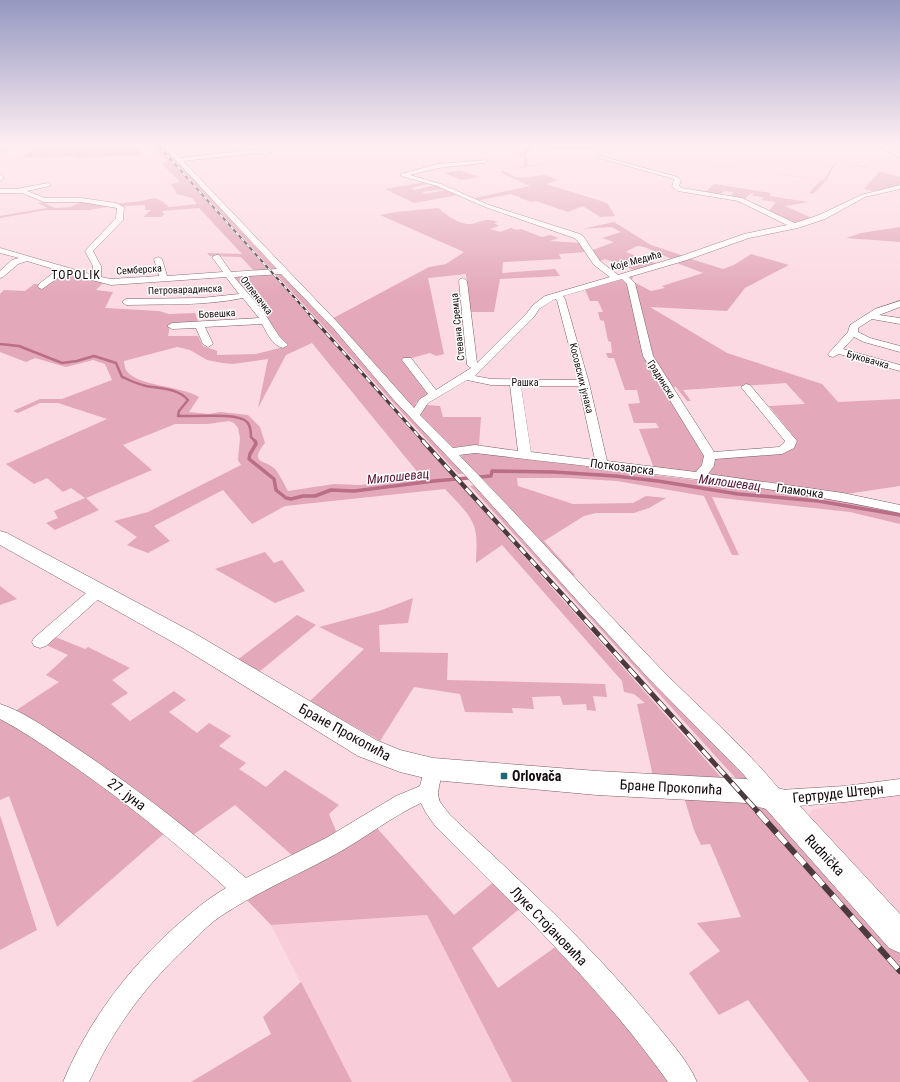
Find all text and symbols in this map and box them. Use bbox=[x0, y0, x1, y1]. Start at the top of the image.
street label: Које Медића bbox=[610, 248, 663, 273]
street label: Семберска bbox=[116, 262, 162, 277]
district label: TOPOLIK bbox=[51, 268, 101, 282]
street label: Опленачка bbox=[238, 274, 275, 317]
street label: Петроварадинска bbox=[148, 283, 223, 296]
street label: Стевана Сремца bbox=[448, 292, 467, 361]
street label: Бовешка bbox=[198, 307, 236, 320]
street label: Косовских јунака bbox=[567, 342, 596, 415]
street label: Буковачка bbox=[845, 348, 891, 371]
street label: Градинска bbox=[645, 358, 678, 401]
street label: Рашка bbox=[512, 377, 539, 388]
street label: Поткозарска bbox=[589, 456, 655, 478]
water label: Милошевац bbox=[366, 466, 430, 487]
water label: Милошевац bbox=[698, 471, 762, 494]
street label: Гламочка bbox=[776, 481, 825, 501]
street label: Бране Прокопића bbox=[296, 700, 394, 764]
place label: Orlovača bbox=[512, 768, 562, 784]
marker: Orlovača bbox=[499, 771, 509, 781]
street label: 27. јуна bbox=[105, 775, 149, 813]
street label: Бране Прокопића bbox=[619, 776, 723, 798]
street label: Гертруде Штерн bbox=[792, 780, 884, 806]
street label: Rudnička bbox=[802, 831, 848, 879]
street label: Луке Стојановића bbox=[507, 883, 591, 969]

